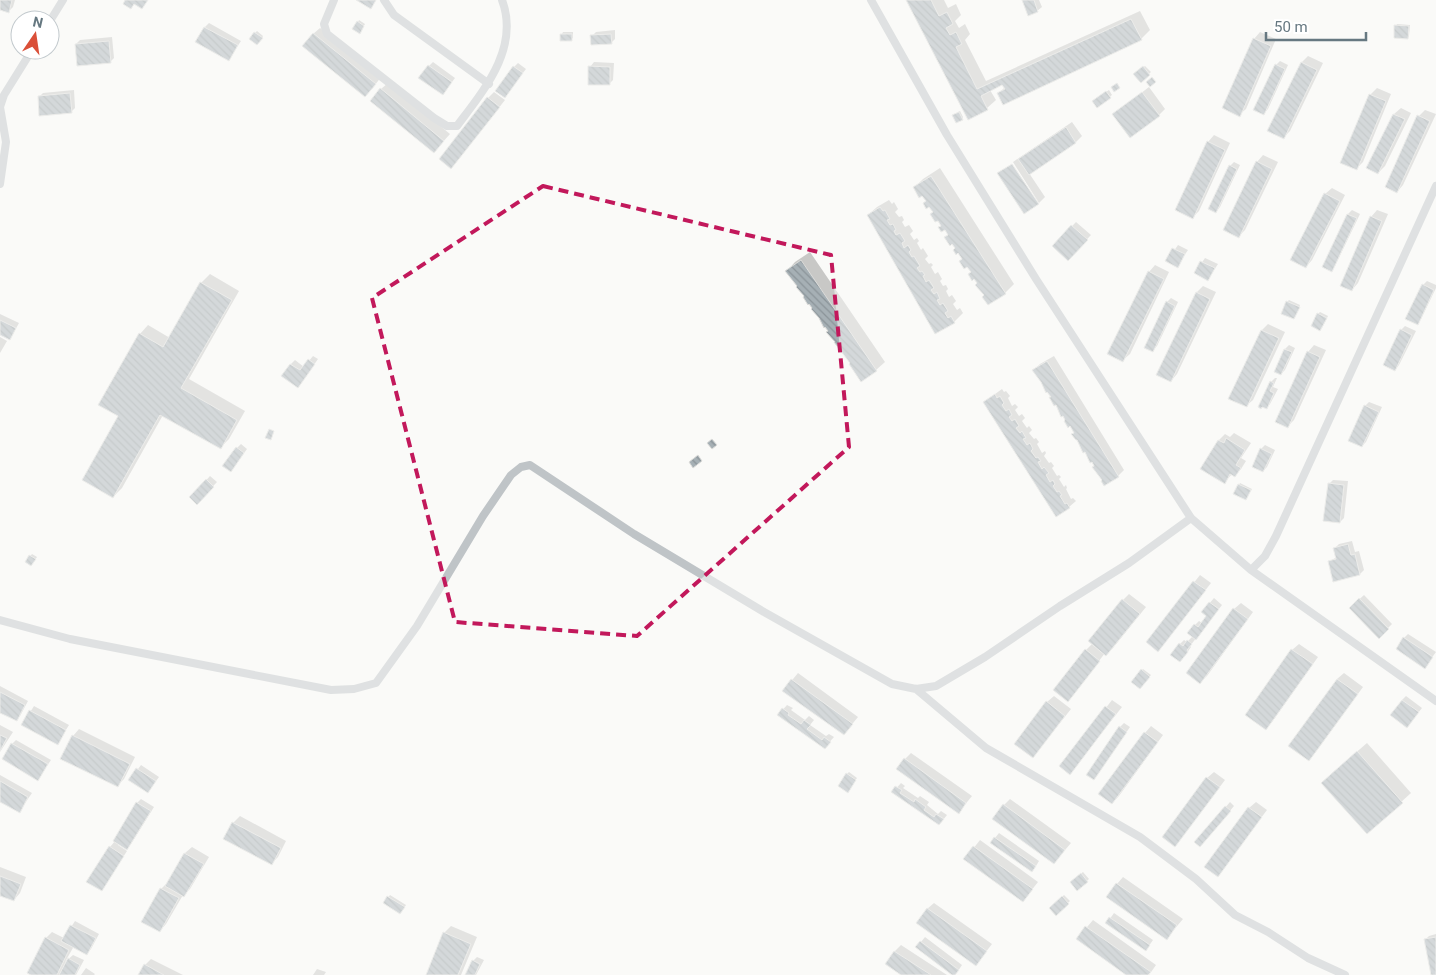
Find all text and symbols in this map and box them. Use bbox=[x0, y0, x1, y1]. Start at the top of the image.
north arrow bbox=[10, 10, 60, 60]
scale bar bbox=[1266, 10, 1366, 42]
text: N bbox=[31, 13, 45, 31]
text: 50 m bbox=[1274, 18, 1308, 36]

